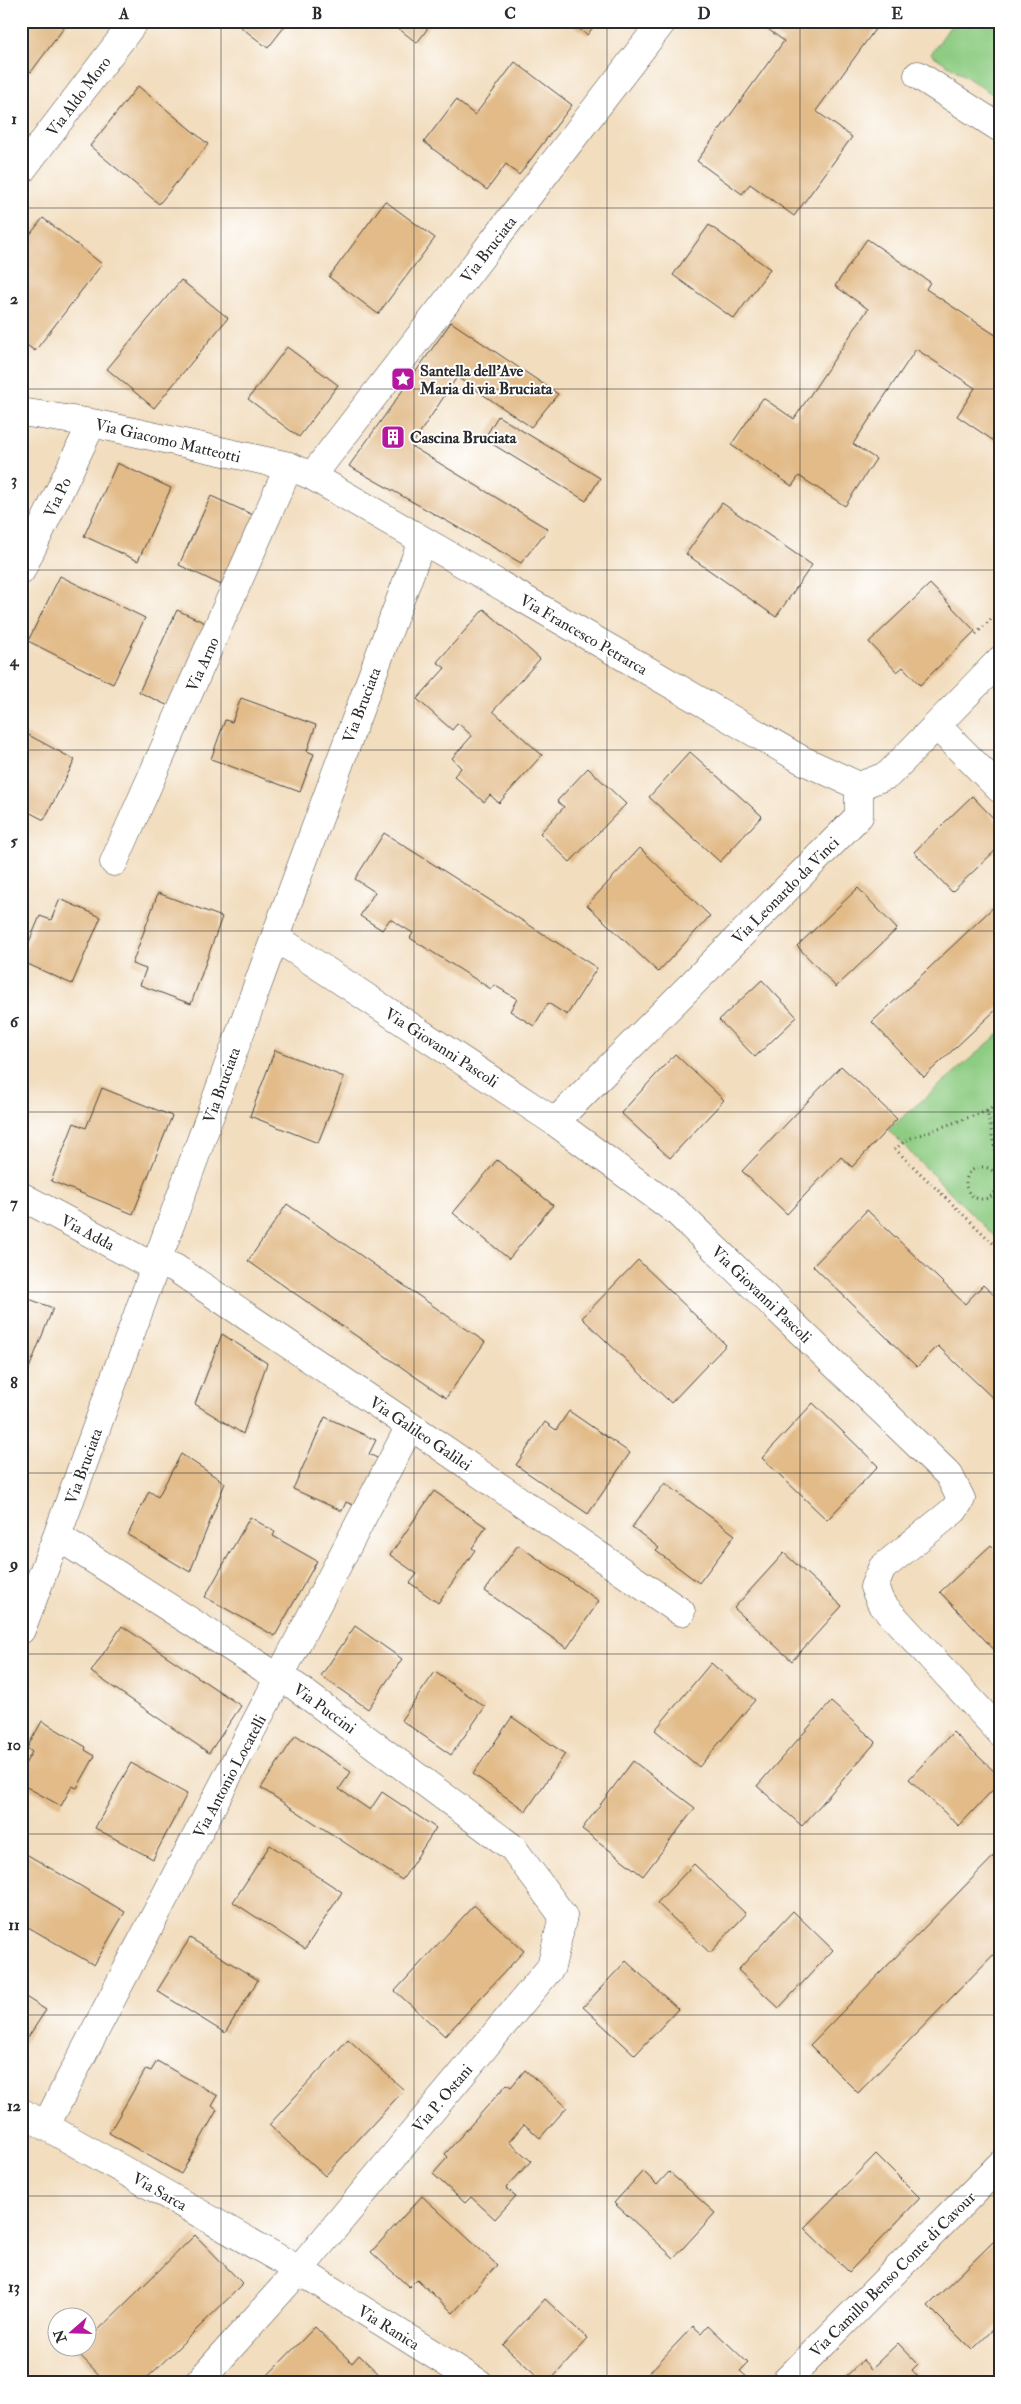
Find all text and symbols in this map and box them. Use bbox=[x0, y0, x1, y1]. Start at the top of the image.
text: A bbox=[118, 4, 130, 24]
text: B bbox=[312, 4, 322, 24]
text: C bbox=[504, 4, 516, 24]
text: D bbox=[697, 4, 711, 24]
text: E bbox=[891, 4, 903, 24]
street label: Via Aldo Moro bbox=[42, 52, 116, 141]
text: 1 bbox=[11, 109, 17, 129]
street label: Via Bruciata bbox=[457, 212, 521, 287]
text: 2 bbox=[10, 289, 18, 309]
place label: Santella dell'Ave Maria di via Bruciata bbox=[419, 361, 553, 399]
place icon: Santella dell'Ave Maria di via Bruciata bbox=[390, 366, 416, 392]
street label: Via Giacomo Matteotti bbox=[93, 415, 242, 467]
building icon: Cascina Bruciata bbox=[380, 424, 406, 450]
place label: Cascina Bruciata bbox=[410, 428, 517, 448]
text: 3 bbox=[11, 470, 17, 490]
street label: Via Po bbox=[40, 474, 76, 521]
street label: Via Francesco Petrarca bbox=[516, 590, 651, 680]
street label: Via Arno bbox=[182, 634, 224, 695]
text: 4 bbox=[9, 651, 20, 671]
street label: Via Bruciata bbox=[338, 664, 386, 746]
text: 5 bbox=[10, 831, 18, 851]
street label: Via Leonardo da Vinci bbox=[728, 833, 843, 948]
street label: Via Giovanni Pascoli bbox=[381, 1004, 502, 1092]
text: 6 bbox=[10, 1012, 20, 1032]
street label: Via Bruciata bbox=[199, 1044, 245, 1126]
text: 7 bbox=[10, 1193, 18, 1213]
street label: Via Adda bbox=[57, 1210, 118, 1256]
street label: Via Giovanni Pascoli bbox=[707, 1242, 816, 1348]
text: 8 bbox=[10, 1373, 18, 1393]
street label: Via Galileo Galilei bbox=[366, 1392, 475, 1475]
street label: Via Bruciata bbox=[61, 1425, 107, 1507]
text: 9 bbox=[8, 1554, 18, 1574]
street label: Via Puccini bbox=[289, 1679, 360, 1738]
street label: Via Antonio Locatelli bbox=[189, 1711, 271, 1842]
text: 10 bbox=[7, 1735, 21, 1755]
text: 11 bbox=[8, 1915, 20, 1935]
street label: Via P. Ostani bbox=[408, 2060, 477, 2137]
text: 12 bbox=[7, 2096, 21, 2116]
street label: Via Sarca bbox=[129, 2168, 191, 2216]
street label: Via Camillo Benso Conte di Cavour bbox=[806, 2188, 980, 2362]
text: 13 bbox=[8, 2277, 20, 2297]
street label: Via Ranica bbox=[354, 2301, 423, 2355]
north arrow bbox=[48, 2306, 98, 2356]
text: N bbox=[50, 2327, 71, 2346]

